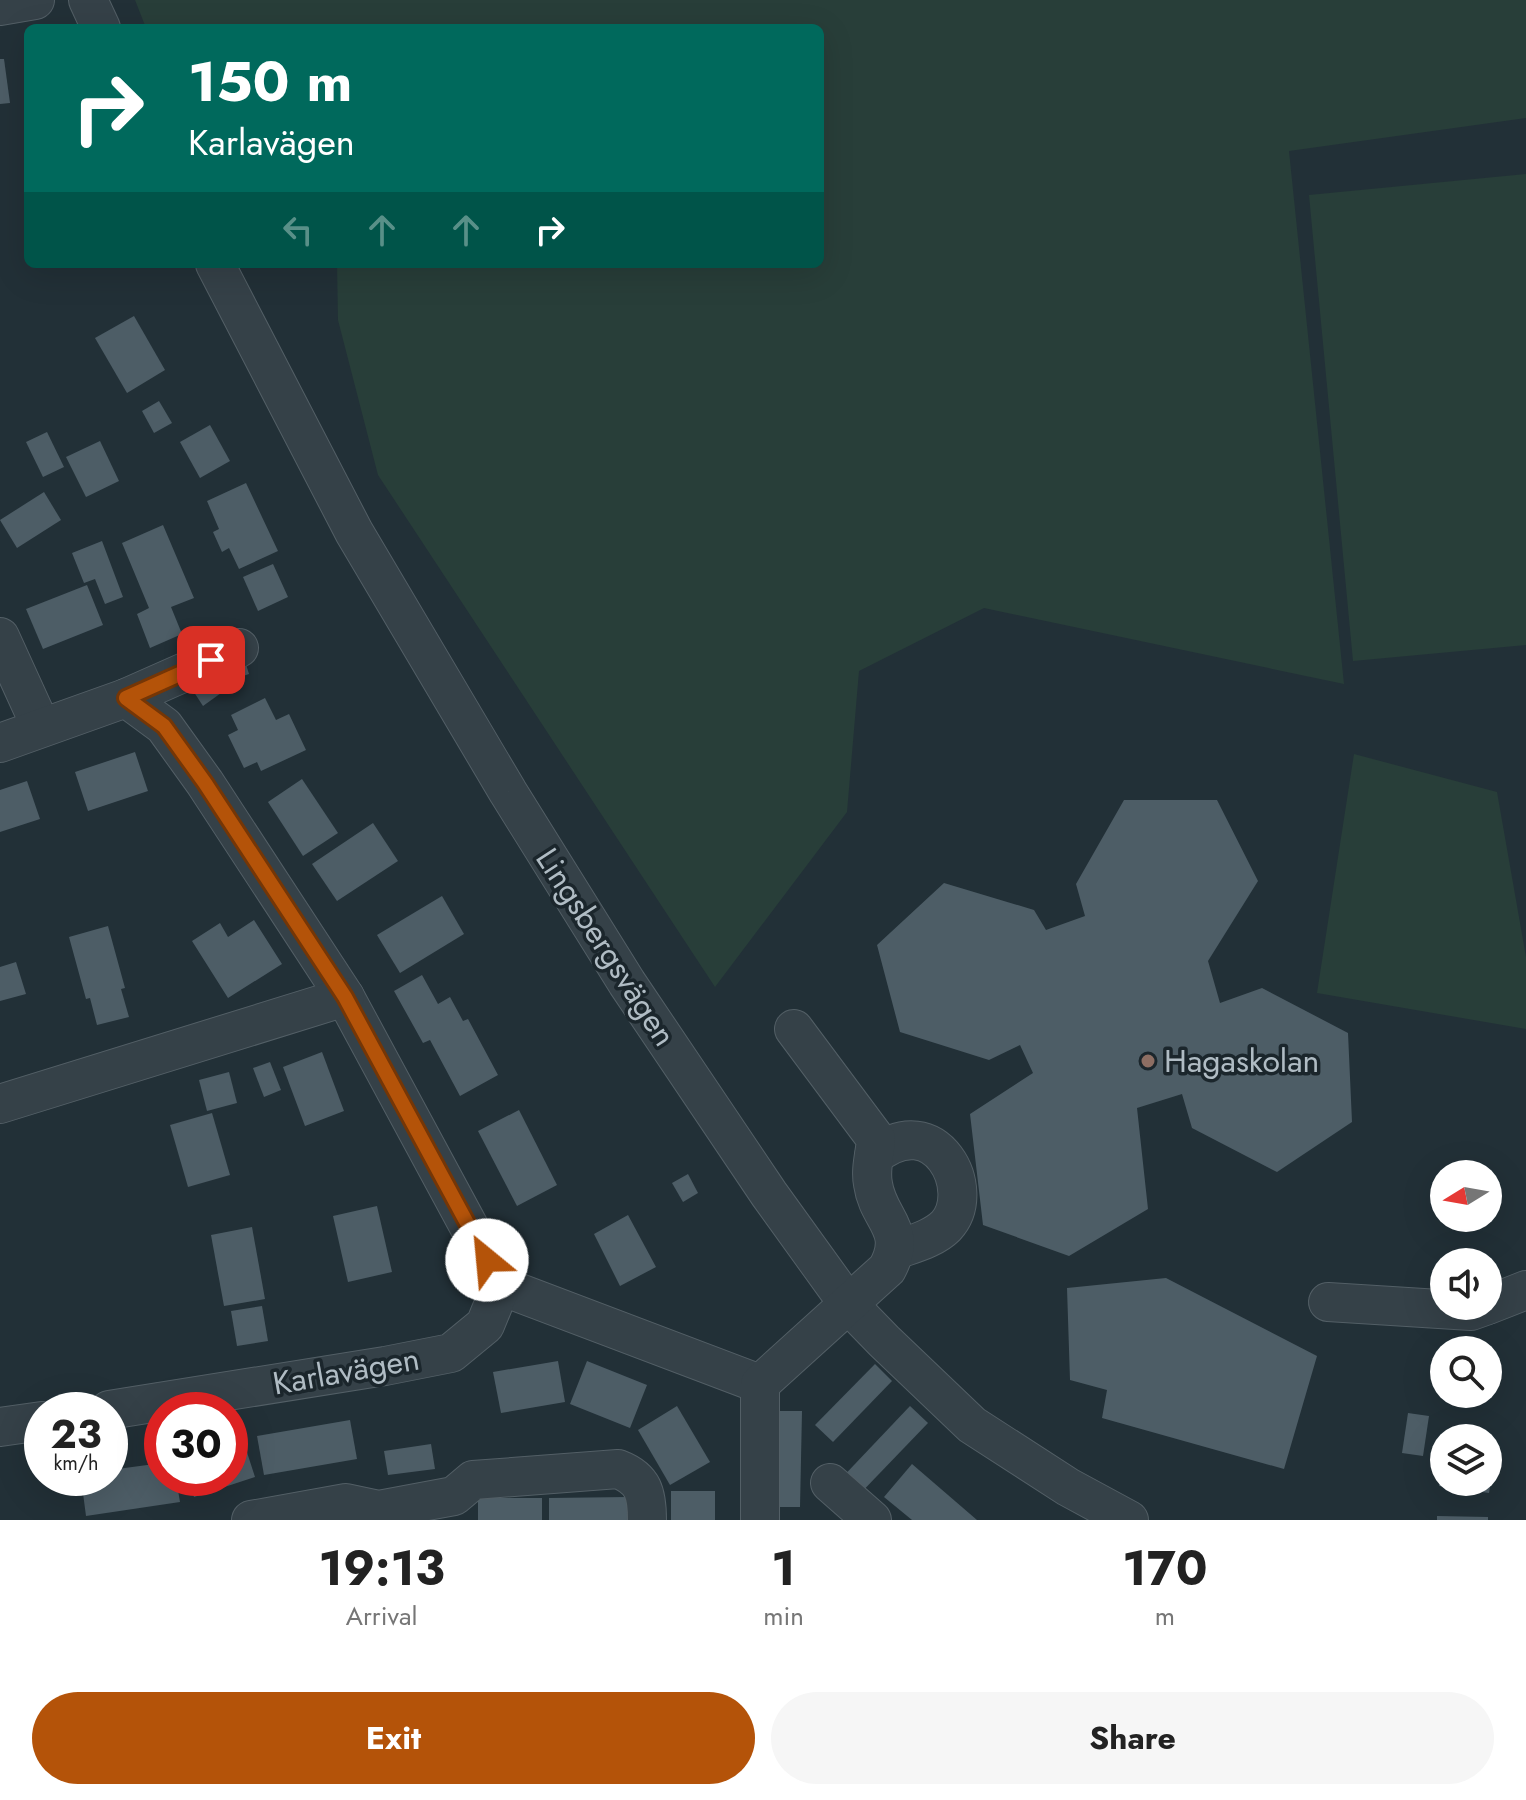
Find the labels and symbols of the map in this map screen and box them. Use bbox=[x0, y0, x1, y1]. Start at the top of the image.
pin bbox=[177, 626, 245, 694]
street label: Lingsbergsvägen bbox=[525, 839, 687, 1055]
place label: Hagaskolan bbox=[1164, 1038, 1319, 1084]
marker: Hagaskolan bbox=[1139, 1052, 1157, 1070]
north arrow bbox=[1430, 1160, 1502, 1232]
position arrow bbox=[445, 1218, 529, 1302]
street label: Karlavägen bbox=[269, 1335, 423, 1407]
speed limit sign: 30 bbox=[144, 1392, 248, 1496]

